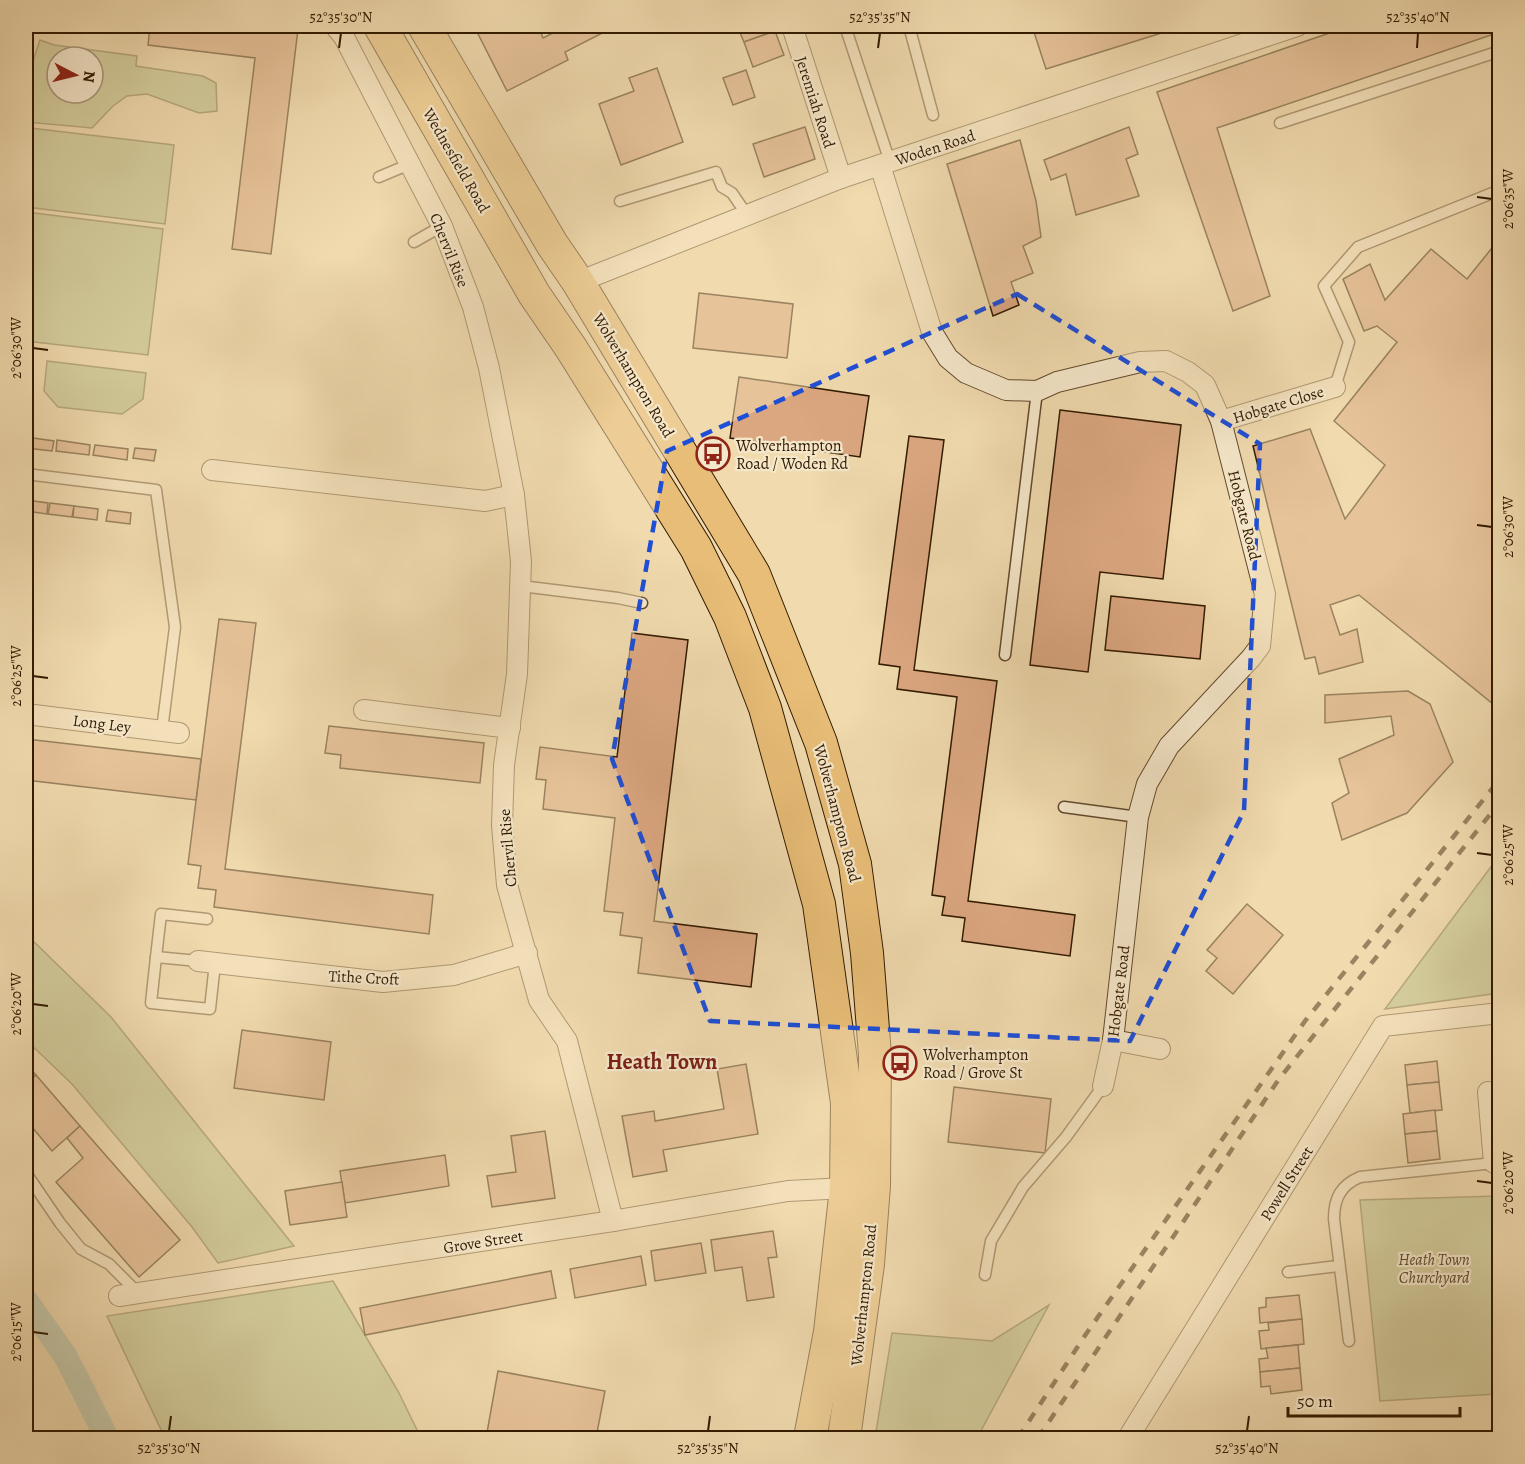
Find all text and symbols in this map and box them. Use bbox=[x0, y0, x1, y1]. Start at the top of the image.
text: 52°35'30"N bbox=[310, 7, 373, 27]
text: 52°35'35"N bbox=[849, 7, 911, 27]
text: 52°35'40"N bbox=[1386, 7, 1450, 27]
north arrow bbox=[45, 45, 105, 105]
street label: Jeremiah Road bbox=[790, 54, 840, 151]
text: N bbox=[77, 70, 101, 84]
street label: Wednesfield Road bbox=[417, 103, 495, 217]
street label: Woden Road bbox=[892, 125, 978, 172]
text: 2°06'35"W bbox=[1498, 169, 1518, 229]
street label: Chervil Rise bbox=[424, 210, 474, 291]
street label: Wolverhampton Road bbox=[587, 308, 679, 442]
text: 2°06'30"W bbox=[6, 317, 26, 379]
street label: Hobgate Close bbox=[1230, 381, 1327, 429]
place label: Wolverhampton Road / Woden Rd bbox=[735, 435, 849, 475]
bus stop icon: Wolverhampton Road / Woden Rd bbox=[695, 436, 731, 472]
street label: Hobgate Road bbox=[1222, 468, 1266, 563]
text: 2°06'30"W bbox=[1498, 496, 1518, 558]
text: 2°06'25"W bbox=[6, 645, 26, 707]
street label: Long Ley bbox=[72, 710, 133, 739]
street label: Wolverhampton Road bbox=[808, 741, 866, 885]
street label: Chervil Rise bbox=[494, 808, 522, 888]
text: 2°06'25"W bbox=[1498, 824, 1518, 886]
street label: Hobgate Road bbox=[1102, 944, 1136, 1038]
street label: Tithe Croft bbox=[328, 965, 400, 991]
text: 2°06'20"W bbox=[6, 973, 26, 1035]
place label: Wolverhampton Road / Grove St bbox=[922, 1044, 1029, 1084]
bus stop icon: Wolverhampton Road / Grove St bbox=[882, 1045, 918, 1081]
district label: Heath Town bbox=[607, 1047, 717, 1077]
street label: Powell Street bbox=[1255, 1142, 1319, 1225]
text: 2°06'20"W bbox=[1498, 1152, 1518, 1214]
street label: Wolverhampton Road bbox=[846, 1223, 882, 1368]
street label: Grove Street bbox=[442, 1225, 525, 1259]
park label: Heath Town Churchyard bbox=[1398, 1249, 1470, 1289]
text: 2°06'15"W bbox=[6, 1302, 26, 1362]
scale bar bbox=[1288, 1380, 1460, 1418]
text: 50 m bbox=[1297, 1389, 1333, 1413]
text: 52°35'30"N bbox=[138, 1438, 201, 1458]
text: 52°35'35"N bbox=[677, 1438, 739, 1458]
text: 52°35'40"N bbox=[1215, 1438, 1279, 1458]

